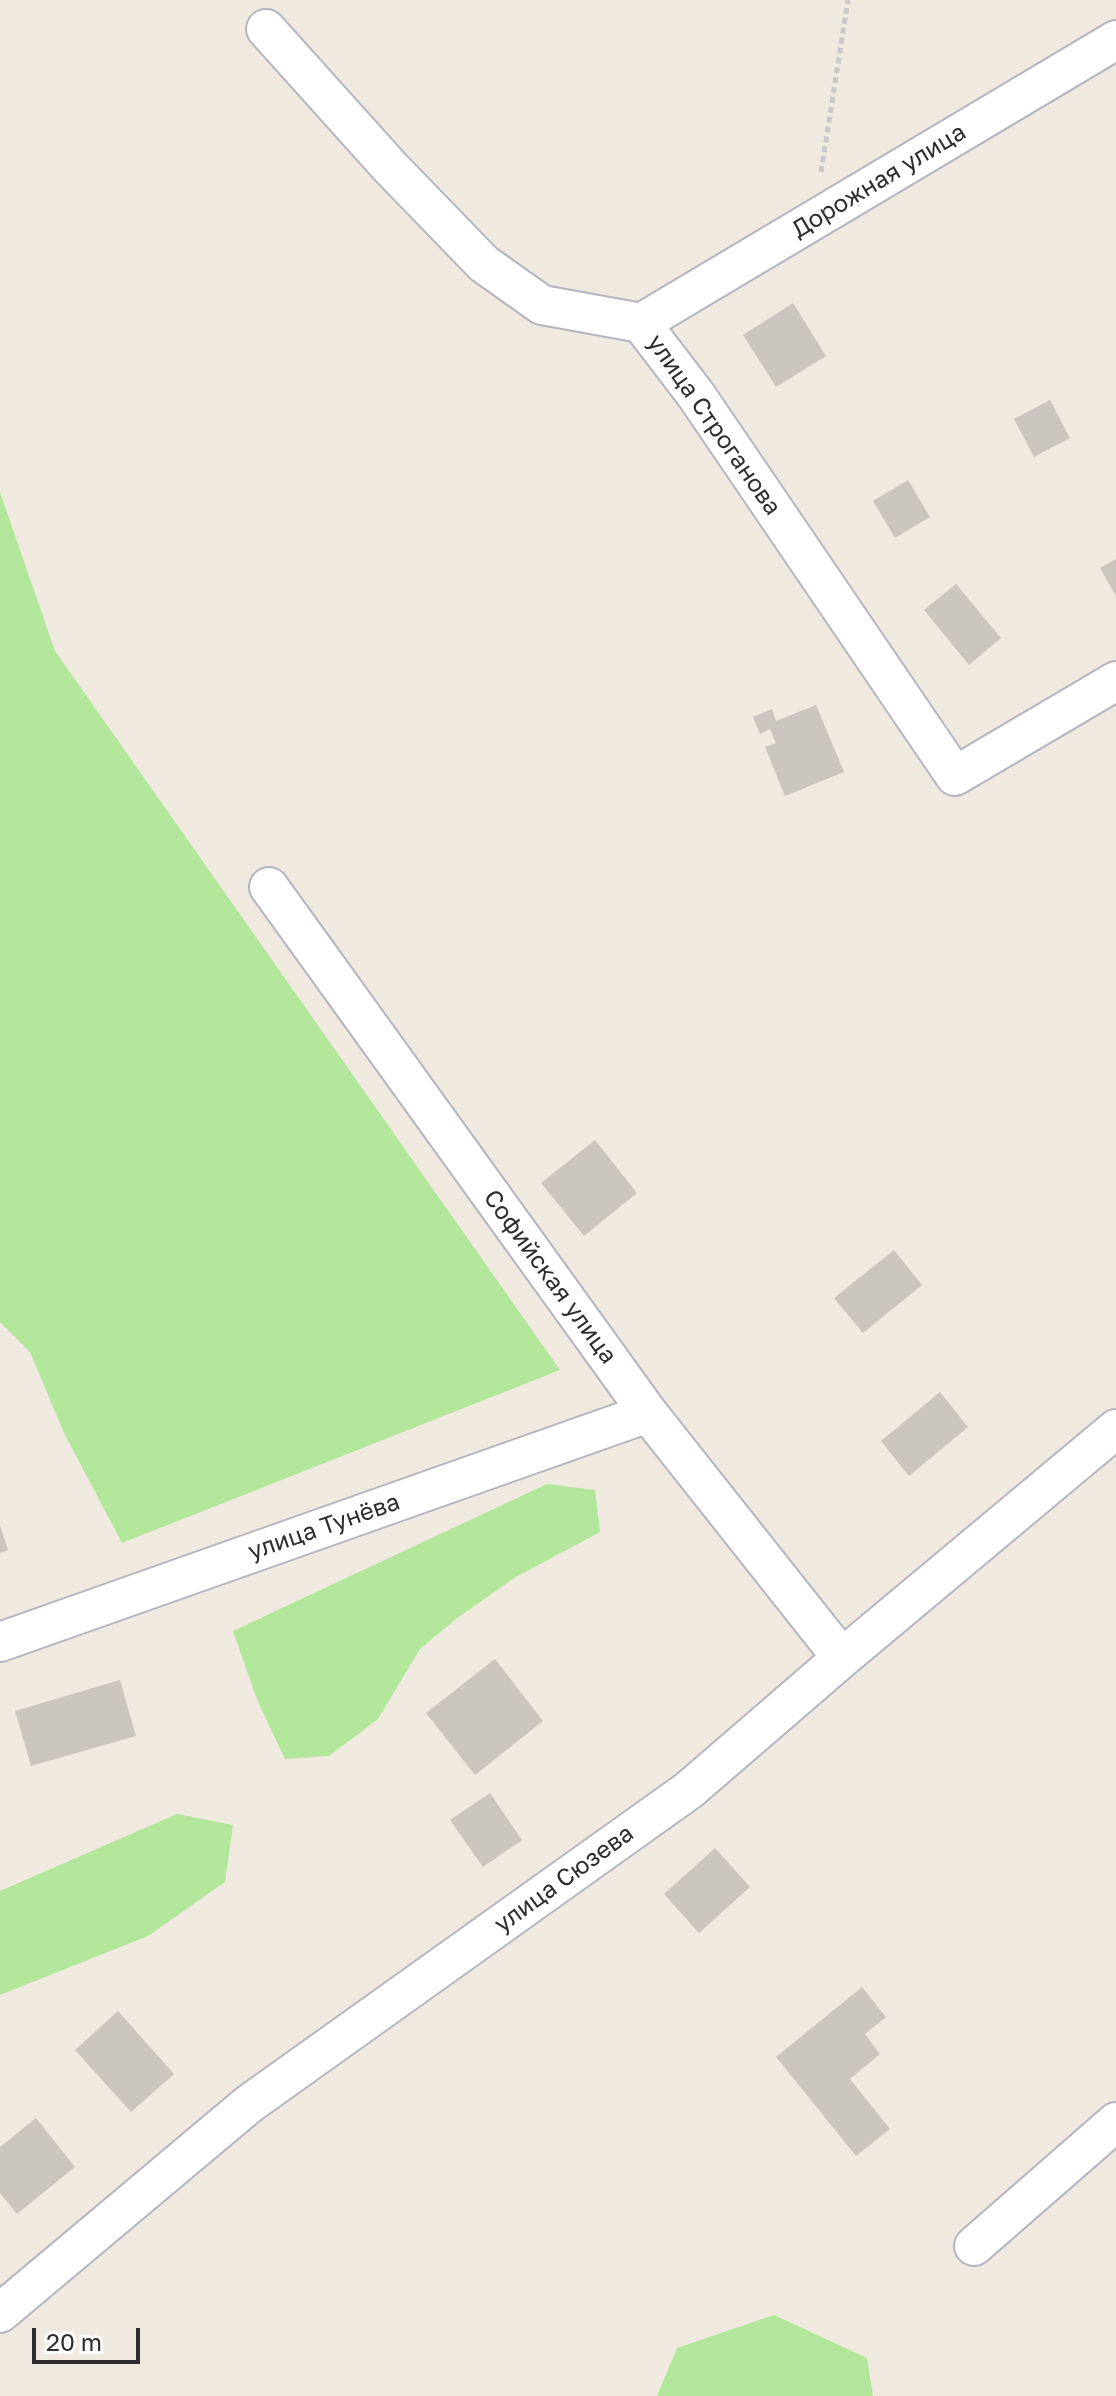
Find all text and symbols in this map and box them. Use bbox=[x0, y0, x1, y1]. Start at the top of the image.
street label: Дорожная улица bbox=[787, 118, 971, 244]
street label: улица Строганова bbox=[641, 329, 787, 521]
street label: Софийская улица bbox=[477, 1184, 623, 1370]
street label: улица Тунёва bbox=[244, 1488, 404, 1566]
street label: улица Сюзева bbox=[489, 1819, 639, 1939]
scale bar bbox=[36, 2312, 144, 2362]
text: 20 m bbox=[46, 2327, 102, 2356]

